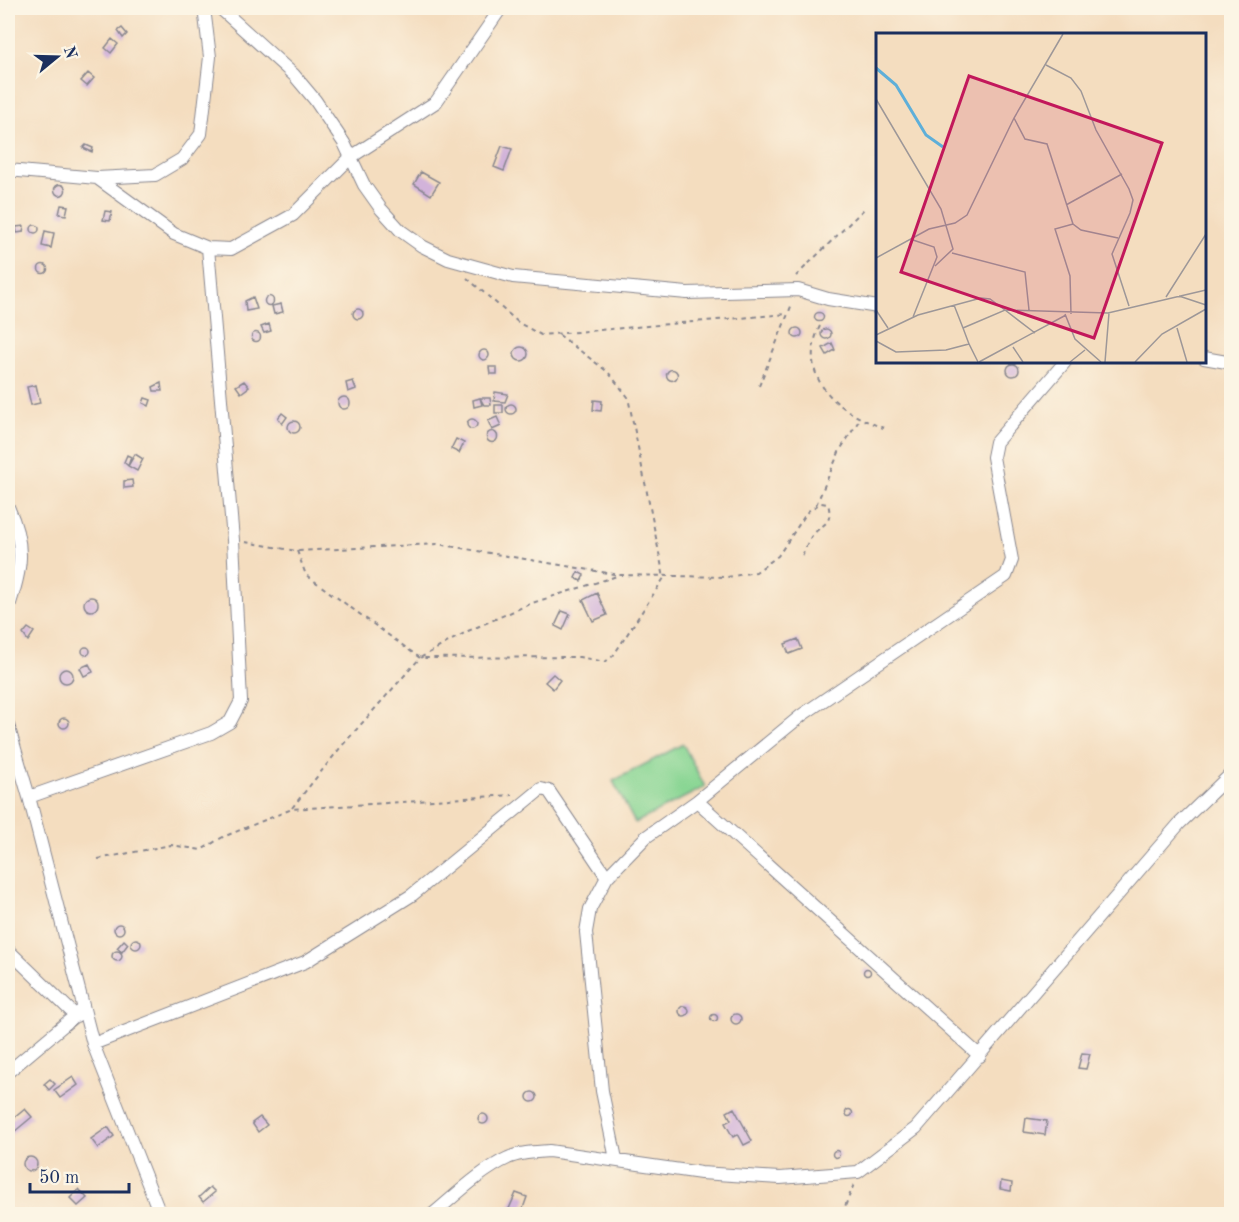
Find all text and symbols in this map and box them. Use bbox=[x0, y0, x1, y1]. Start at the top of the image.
north arrow bbox=[27, 27, 87, 87]
inset map bbox=[876, 33, 1206, 363]
text: N bbox=[60, 44, 79, 62]
scale bar bbox=[30, 1156, 129, 1194]
text: 50 m bbox=[39, 1169, 79, 1187]

